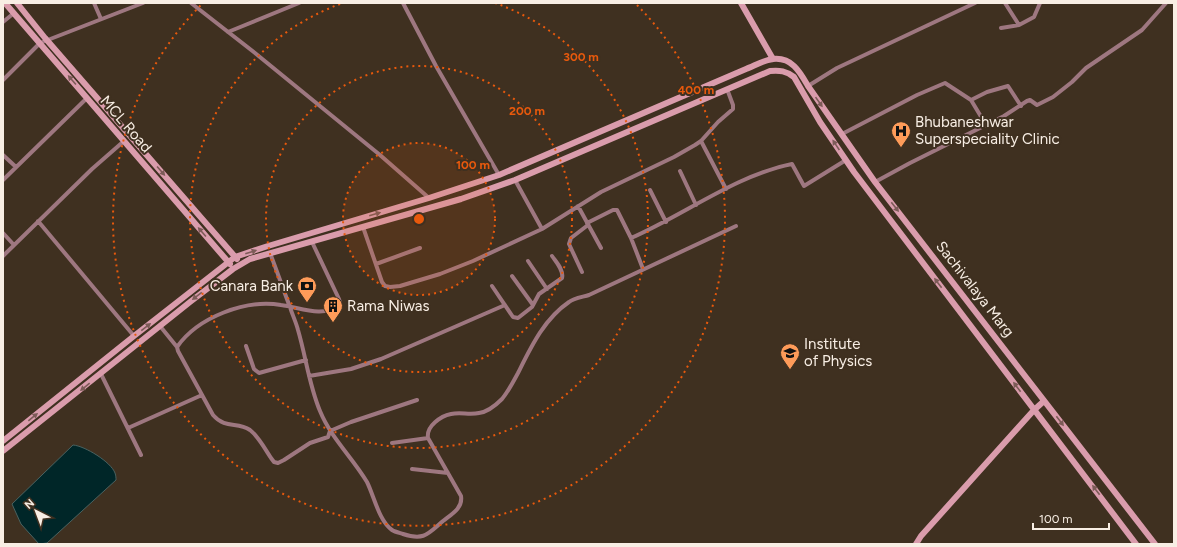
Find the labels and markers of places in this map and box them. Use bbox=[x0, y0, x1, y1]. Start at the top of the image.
place label: Bhubaneshwar Superspeciality Clinic bbox=[915, 113, 1060, 148]
hospital icon: Bhubaneshwar Superspeciality Clinic bbox=[890, 120, 912, 148]
centre of rings bbox=[412, 212, 426, 226]
bank icon: Canara Bank bbox=[296, 275, 318, 303]
place label: Canara Bank bbox=[210, 277, 294, 295]
building icon: Rama Niwas bbox=[322, 295, 344, 323]
place label: Rama Niwas bbox=[347, 297, 429, 315]
place label: Institute of Physics bbox=[804, 335, 872, 370]
school or university icon: Institute of Physics bbox=[779, 342, 801, 370]

